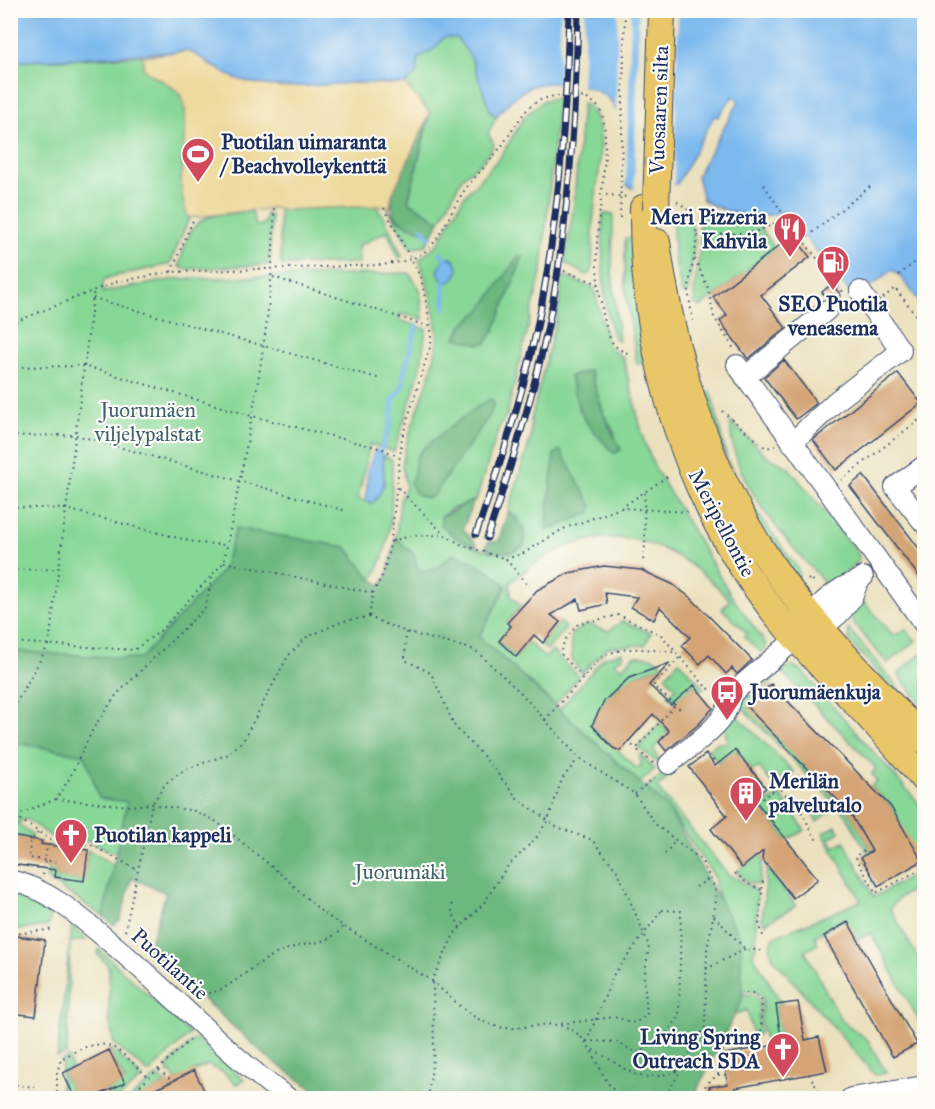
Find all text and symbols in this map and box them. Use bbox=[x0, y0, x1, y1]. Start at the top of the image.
street label: Vuosaaren silta bbox=[644, 45, 674, 176]
place label: Puotilan uimaranta / Beachvolleykenttä bbox=[219, 129, 388, 179]
sports icon: Puotilan uimaranta / Beachvolleykenttä bbox=[180, 136, 216, 183]
place label: Meri Pizzeria Kahvila bbox=[650, 204, 768, 254]
restaurant icon: Meri Pizzeria Kahvila bbox=[772, 211, 808, 258]
fuel station icon: SEO Puotila veneasema bbox=[815, 244, 851, 291]
place label: SEO Puotila veneasema bbox=[778, 291, 889, 341]
park label: Juorumäen viljelypalstat bbox=[93, 397, 202, 447]
street label: Meripellontie bbox=[683, 465, 761, 582]
bus stop icon: Juorumäenkuja bbox=[709, 674, 745, 721]
place label: Juorumäenkuja bbox=[747, 679, 882, 706]
place label: Merilän palvelutalo bbox=[768, 768, 862, 818]
building icon: Merilän palvelutalo bbox=[728, 775, 764, 822]
church icon: Puotilan kappeli bbox=[53, 817, 89, 864]
place label: Puotilan kappeli bbox=[94, 822, 232, 848]
park label: Juorumäki bbox=[352, 859, 446, 885]
street label: Puotilantie bbox=[126, 923, 214, 1006]
place label: Living Spring Outreach SDA bbox=[633, 1024, 761, 1074]
church icon: Living Spring Outreach SDA bbox=[765, 1031, 801, 1078]

